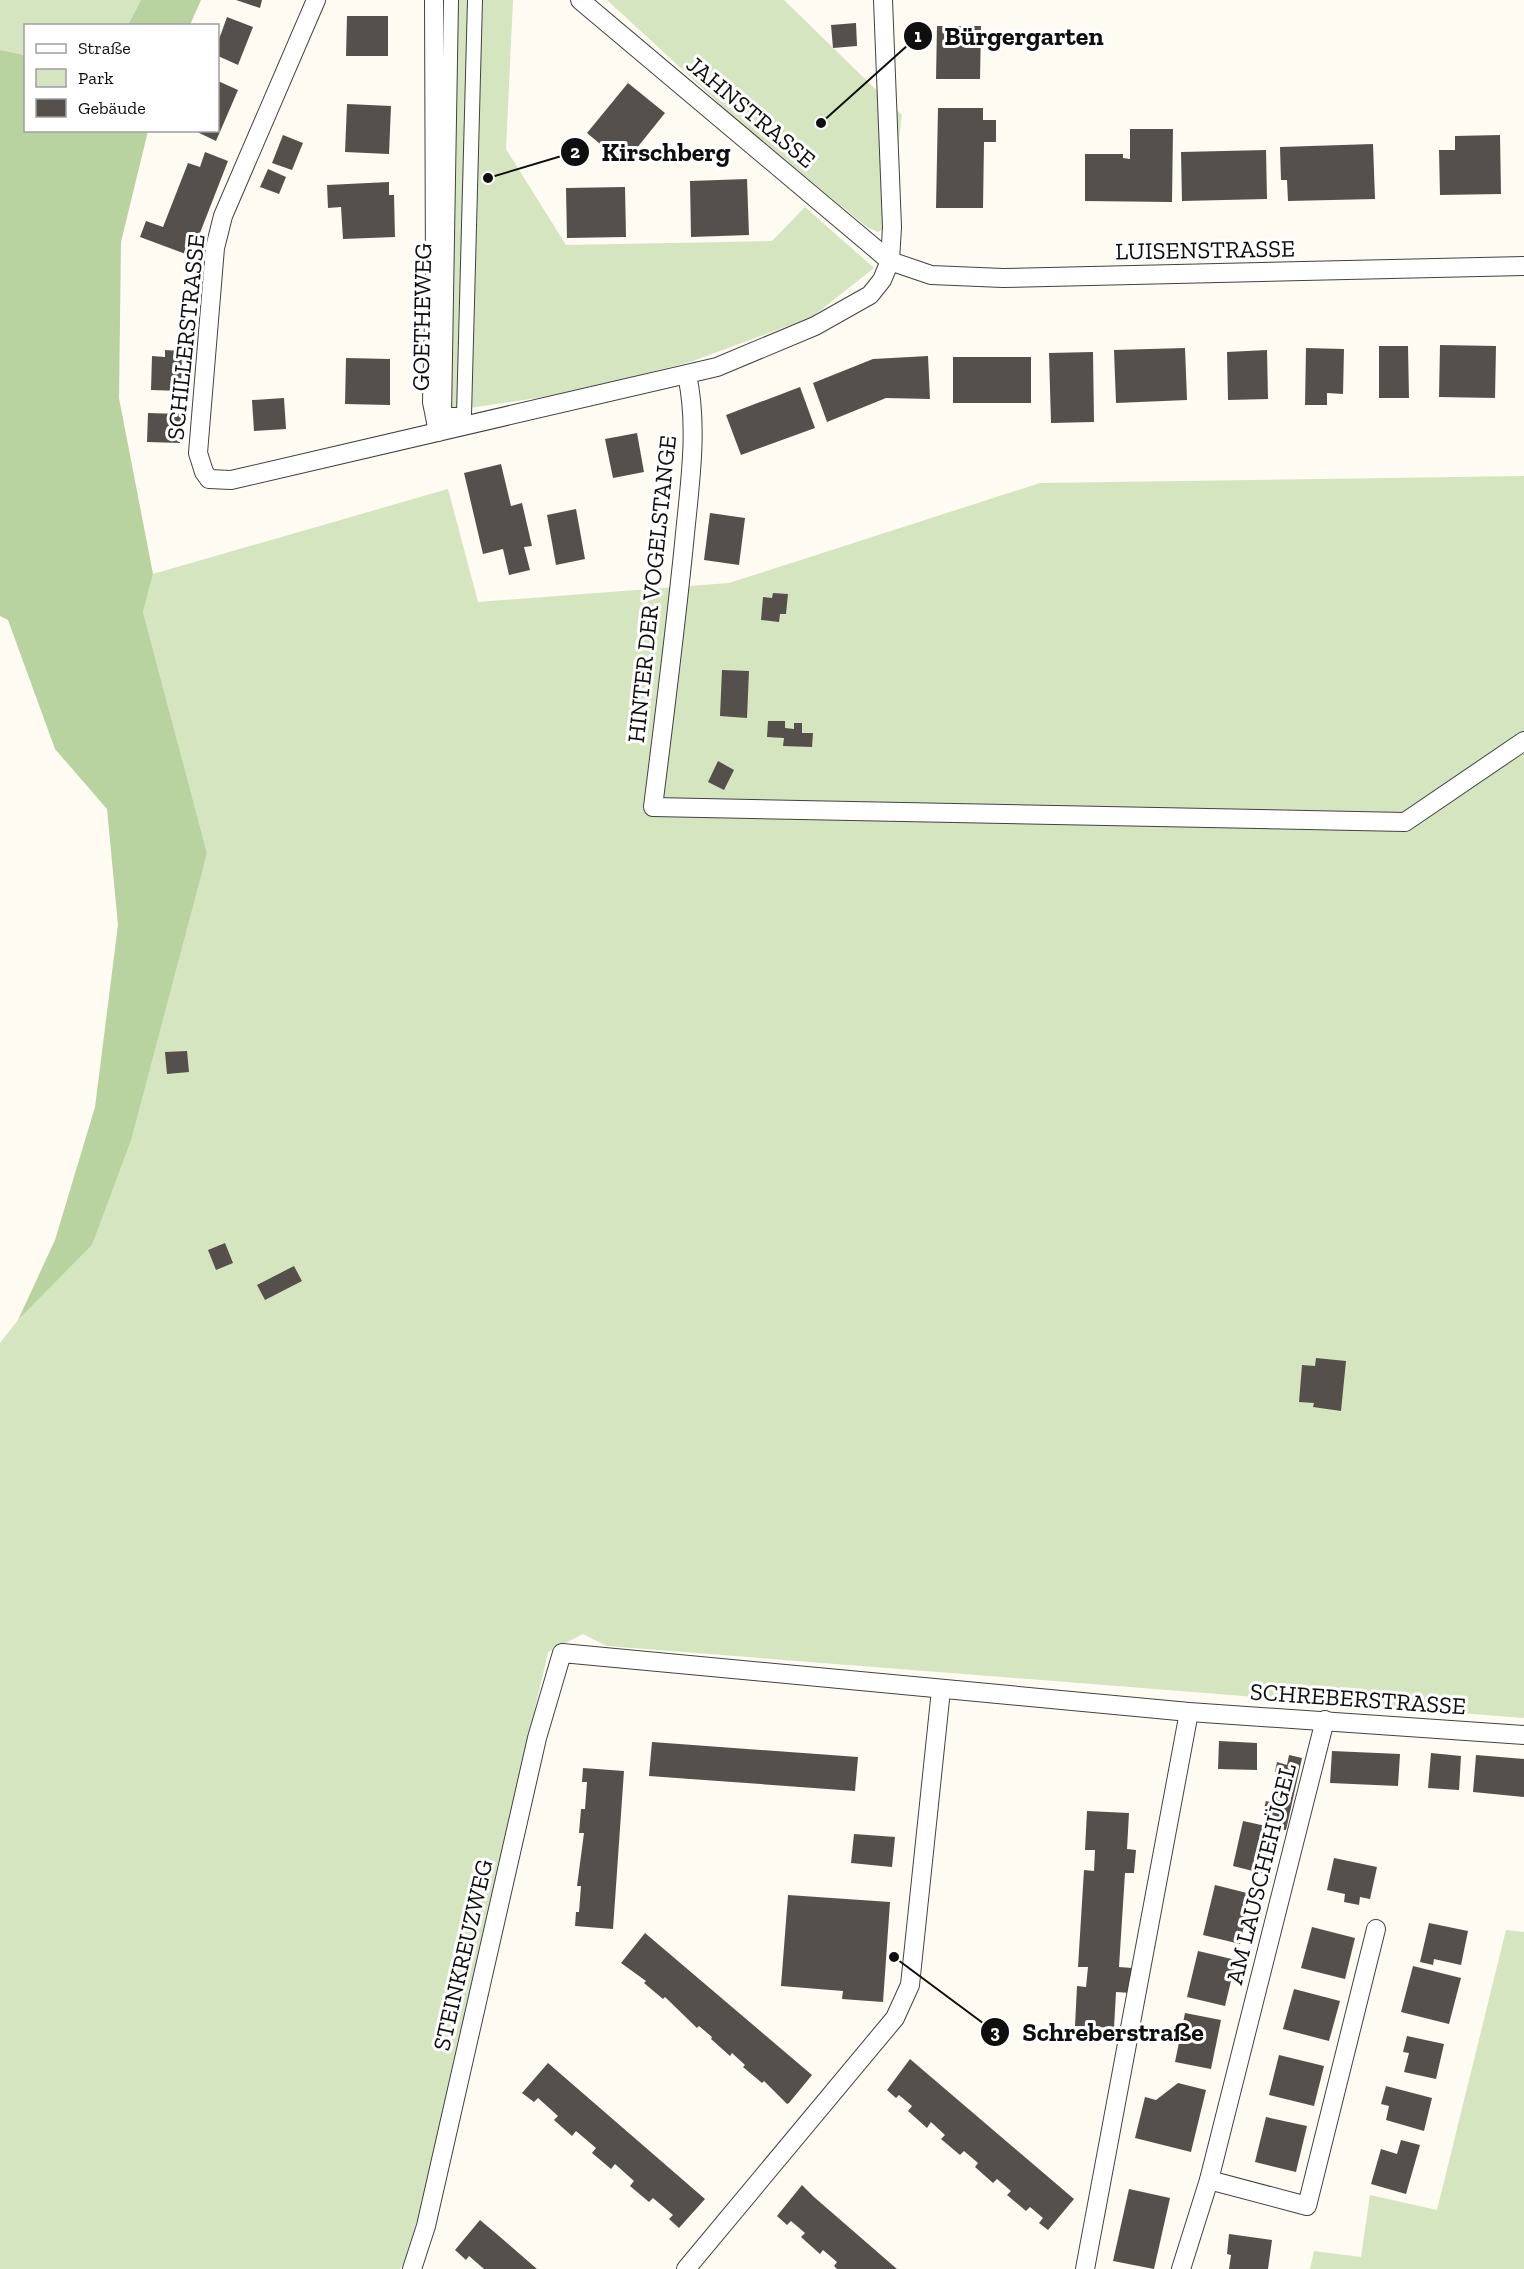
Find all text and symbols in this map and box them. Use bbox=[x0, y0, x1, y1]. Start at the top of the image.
callout: Bürgergarten bbox=[903, 14, 1116, 58]
text: Bürgergarten bbox=[944, 20, 1104, 52]
legend bbox=[24, 24, 219, 132]
text: 1 bbox=[914, 25, 922, 47]
text: Straße bbox=[78, 37, 131, 59]
street label: JAHNSTRASSE bbox=[681, 49, 822, 174]
text: Park bbox=[78, 67, 114, 89]
text: Gebäude bbox=[78, 97, 146, 119]
callout: Kirschberg bbox=[560, 130, 743, 174]
text: Kirschberg bbox=[601, 136, 731, 168]
text: 2 bbox=[570, 141, 580, 163]
street label: SCHILLERSTRASSE bbox=[160, 233, 211, 441]
street label: LUISENSTRASSE bbox=[1115, 233, 1295, 266]
street label: GOETHEWEG bbox=[406, 243, 437, 391]
street label: HINTER DER VOGELSTANGE bbox=[621, 434, 682, 744]
street label: SCHREBERSTRASSE bbox=[1249, 1676, 1467, 1721]
street label: AM LAUSCHEHÜGEL bbox=[1219, 1761, 1302, 1987]
street label: STEINKREUZWEG bbox=[426, 1856, 499, 2053]
callout: Schreberstraße bbox=[980, 2010, 1215, 2054]
text: Schreberstraße bbox=[1022, 2016, 1204, 2048]
text: 3 bbox=[990, 2021, 1000, 2043]

